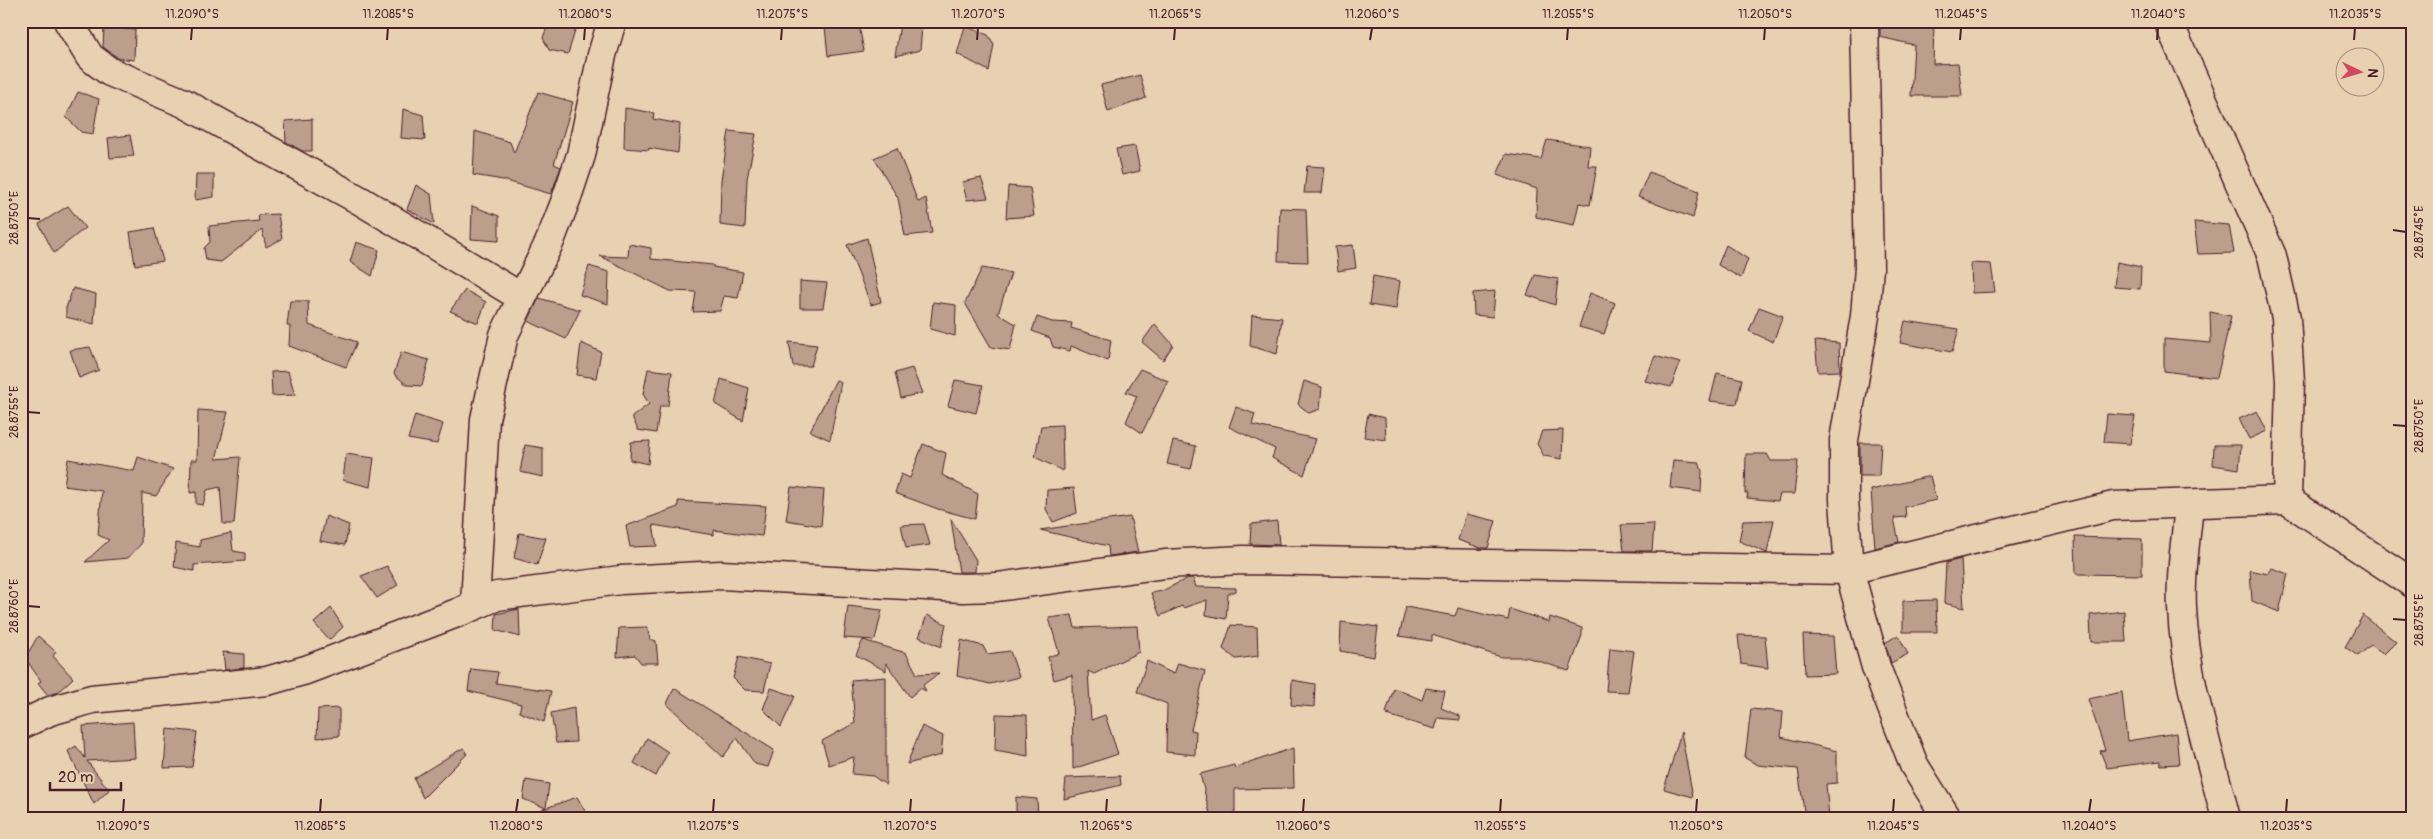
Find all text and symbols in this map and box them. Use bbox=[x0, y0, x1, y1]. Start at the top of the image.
text: 11.2090°S bbox=[165, 7, 219, 22]
text: 11.2085°S bbox=[362, 7, 414, 22]
text: 11.2080°S bbox=[558, 7, 612, 22]
text: 11.2075°S bbox=[756, 7, 808, 22]
text: 11.2070°S bbox=[951, 7, 1005, 22]
text: 11.2065°S bbox=[1149, 7, 1201, 22]
text: 11.2060°S bbox=[1345, 7, 1399, 22]
text: 11.2055°S bbox=[1542, 7, 1594, 22]
text: 11.2050°S bbox=[1738, 7, 1792, 22]
text: 11.2045°S bbox=[1935, 7, 1987, 22]
text: 11.2040°S bbox=[2131, 7, 2185, 22]
text: 11.2035°S bbox=[2329, 7, 2381, 22]
north arrow bbox=[2336, 48, 2386, 98]
text: N bbox=[2364, 68, 2381, 79]
text: 28.8750°E bbox=[7, 191, 22, 245]
text: 28.8745°E bbox=[2412, 206, 2427, 258]
text: 28.8755°E bbox=[7, 386, 22, 438]
text: 28.8750°E bbox=[2412, 399, 2427, 453]
text: 28.8760°E bbox=[7, 579, 22, 633]
text: 28.8755°E bbox=[2412, 594, 2427, 646]
scale bar bbox=[50, 759, 121, 791]
text: 20 m bbox=[58, 768, 93, 787]
text: 11.2090°S bbox=[96, 819, 150, 834]
text: 11.2085°S bbox=[294, 819, 346, 834]
text: 11.2080°S bbox=[489, 819, 543, 834]
text: 11.2075°S bbox=[687, 819, 739, 834]
text: 11.2070°S bbox=[883, 819, 937, 834]
text: 11.2065°S bbox=[1080, 819, 1132, 834]
text: 11.2060°S bbox=[1276, 819, 1330, 834]
text: 11.2055°S bbox=[1474, 819, 1526, 834]
text: 11.2050°S bbox=[1669, 819, 1723, 834]
text: 11.2045°S bbox=[1867, 819, 1919, 834]
text: 11.2040°S bbox=[2062, 819, 2116, 834]
text: 11.2035°S bbox=[2260, 819, 2312, 834]

